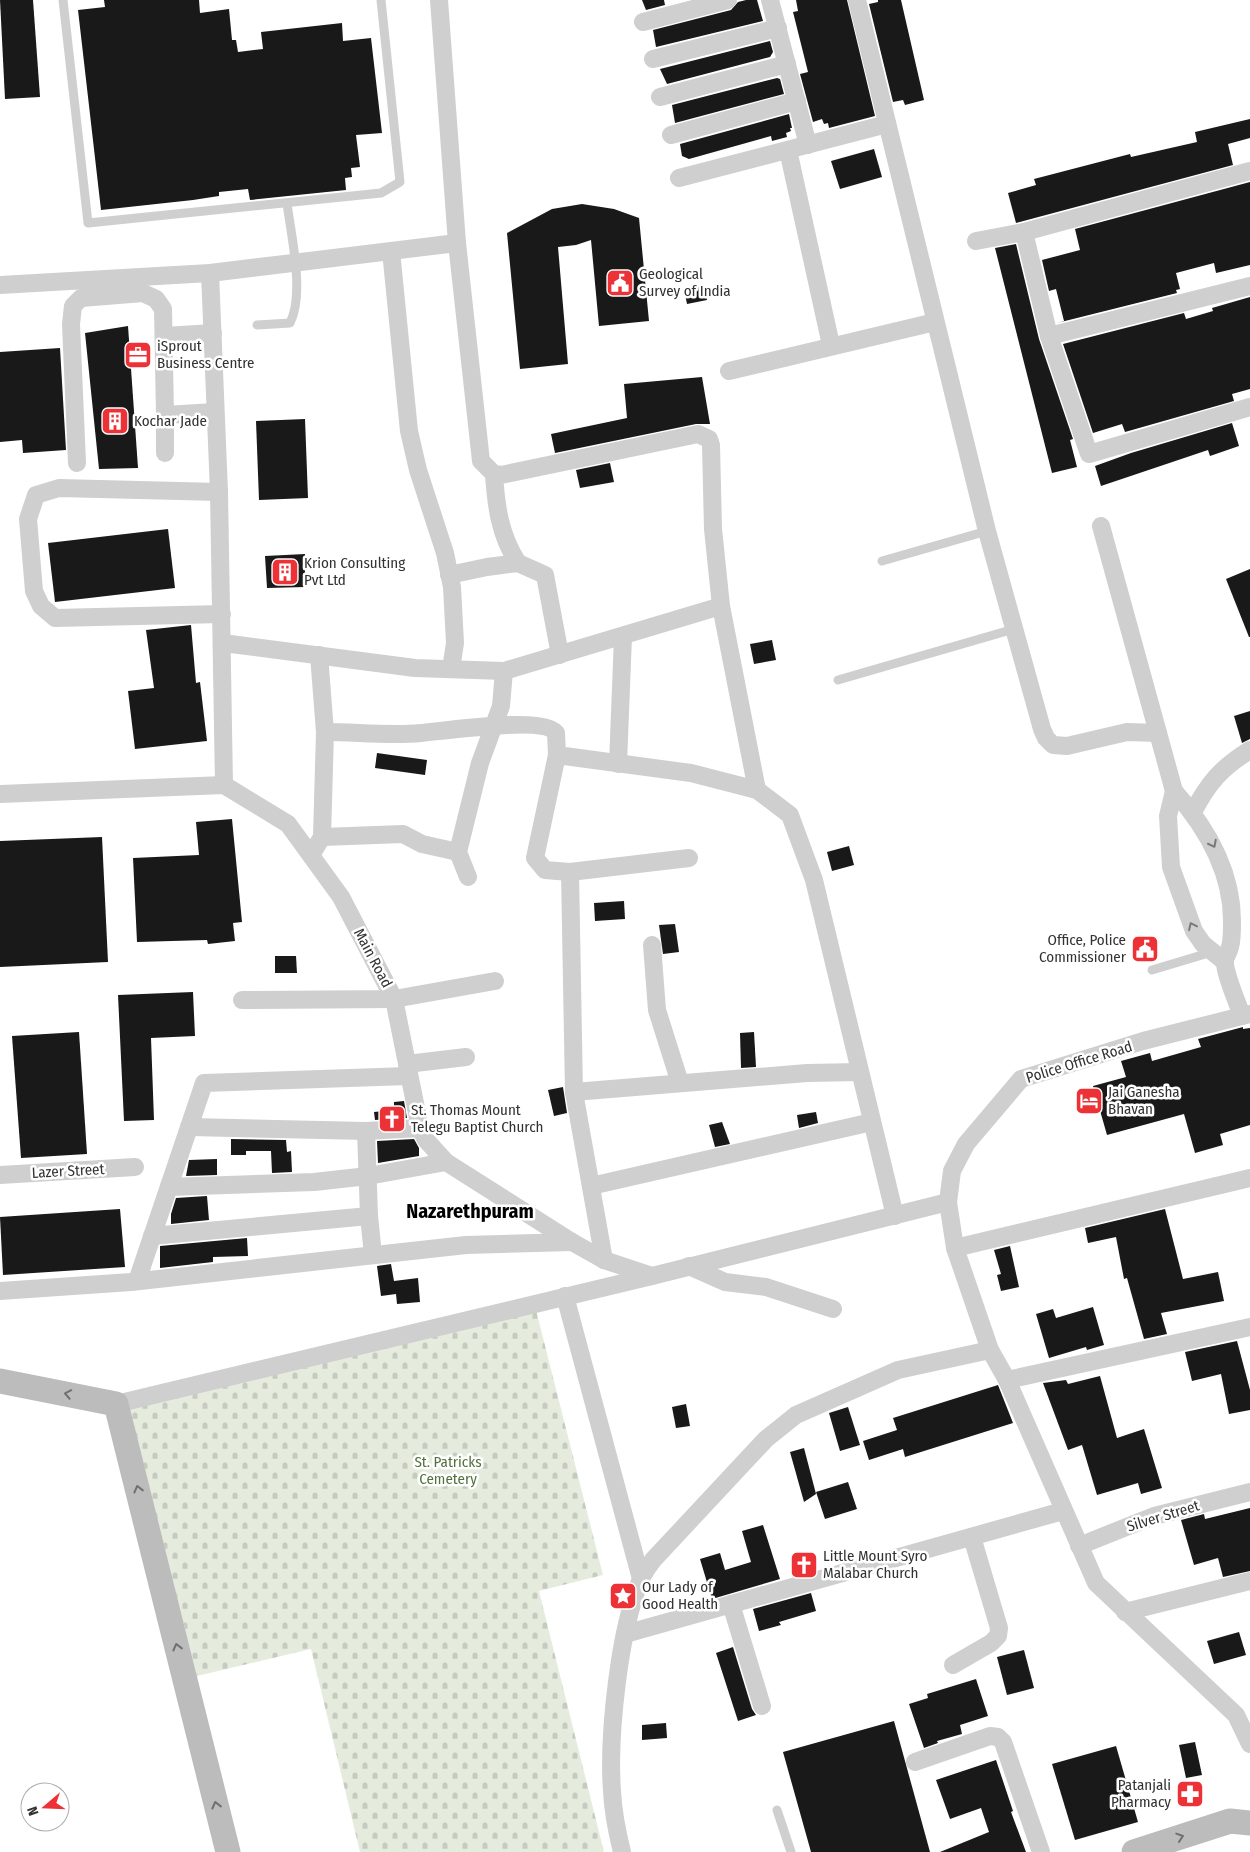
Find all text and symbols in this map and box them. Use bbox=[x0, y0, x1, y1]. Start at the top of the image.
place label: Geological Survey of India bbox=[639, 265, 731, 300]
public building icon: Geological Survey of India bbox=[605, 268, 635, 298]
place label: iSprout Business Centre bbox=[157, 337, 255, 372]
office icon: iSprout Business Centre bbox=[123, 340, 153, 370]
building icon: Kochar Jade bbox=[100, 406, 130, 436]
place label: Kochar Jade bbox=[134, 412, 207, 430]
place label: Krion Consulting Pvt Ltd bbox=[304, 554, 405, 589]
building icon: Krion Consulting Pvt Ltd bbox=[270, 557, 300, 587]
one-way arrow bbox=[1207, 839, 1217, 848]
one-way arrow bbox=[1188, 922, 1199, 931]
street label: Main Road bbox=[350, 925, 396, 991]
place label: Office, Police Commissioner bbox=[1039, 931, 1127, 966]
public building icon: Office, Police Commissioner bbox=[1130, 934, 1160, 964]
street label: Police Office Road bbox=[1024, 1037, 1134, 1087]
place label: Jai Ganesha Bhavan bbox=[1108, 1083, 1180, 1118]
hotel icon: Jai Ganesha Bhavan bbox=[1074, 1086, 1104, 1116]
place label: St. Thomas Mount Telegu Baptist Church bbox=[411, 1101, 544, 1136]
church icon: St. Thomas Mount Telegu Baptist Church bbox=[377, 1104, 407, 1134]
street label: Lazer Street bbox=[31, 1160, 105, 1182]
district label: Nazarethpuram bbox=[406, 1199, 534, 1223]
one-way arrow bbox=[64, 1390, 73, 1400]
park label: St. Patricks Cemetery bbox=[414, 1453, 482, 1488]
one-way arrow bbox=[133, 1486, 143, 1494]
street label: Silver Street bbox=[1125, 1496, 1201, 1536]
place label: Little Mount Syro Malabar Church bbox=[823, 1547, 927, 1582]
church icon: Little Mount Syro Malabar Church bbox=[789, 1550, 819, 1580]
place label: Our Lady of Good Health bbox=[642, 1578, 718, 1613]
place icon: Our Lady of Good Health bbox=[608, 1581, 638, 1611]
one-way arrow bbox=[172, 1643, 183, 1652]
place label: Patanjali Pharmacy bbox=[1111, 1776, 1171, 1811]
pharmacy icon: Patanjali Pharmacy bbox=[1175, 1779, 1205, 1809]
north arrow bbox=[20, 1782, 70, 1832]
one-way arrow bbox=[212, 1801, 222, 1809]
text: N bbox=[24, 1804, 43, 1818]
one-way arrow bbox=[1176, 1833, 1184, 1843]

